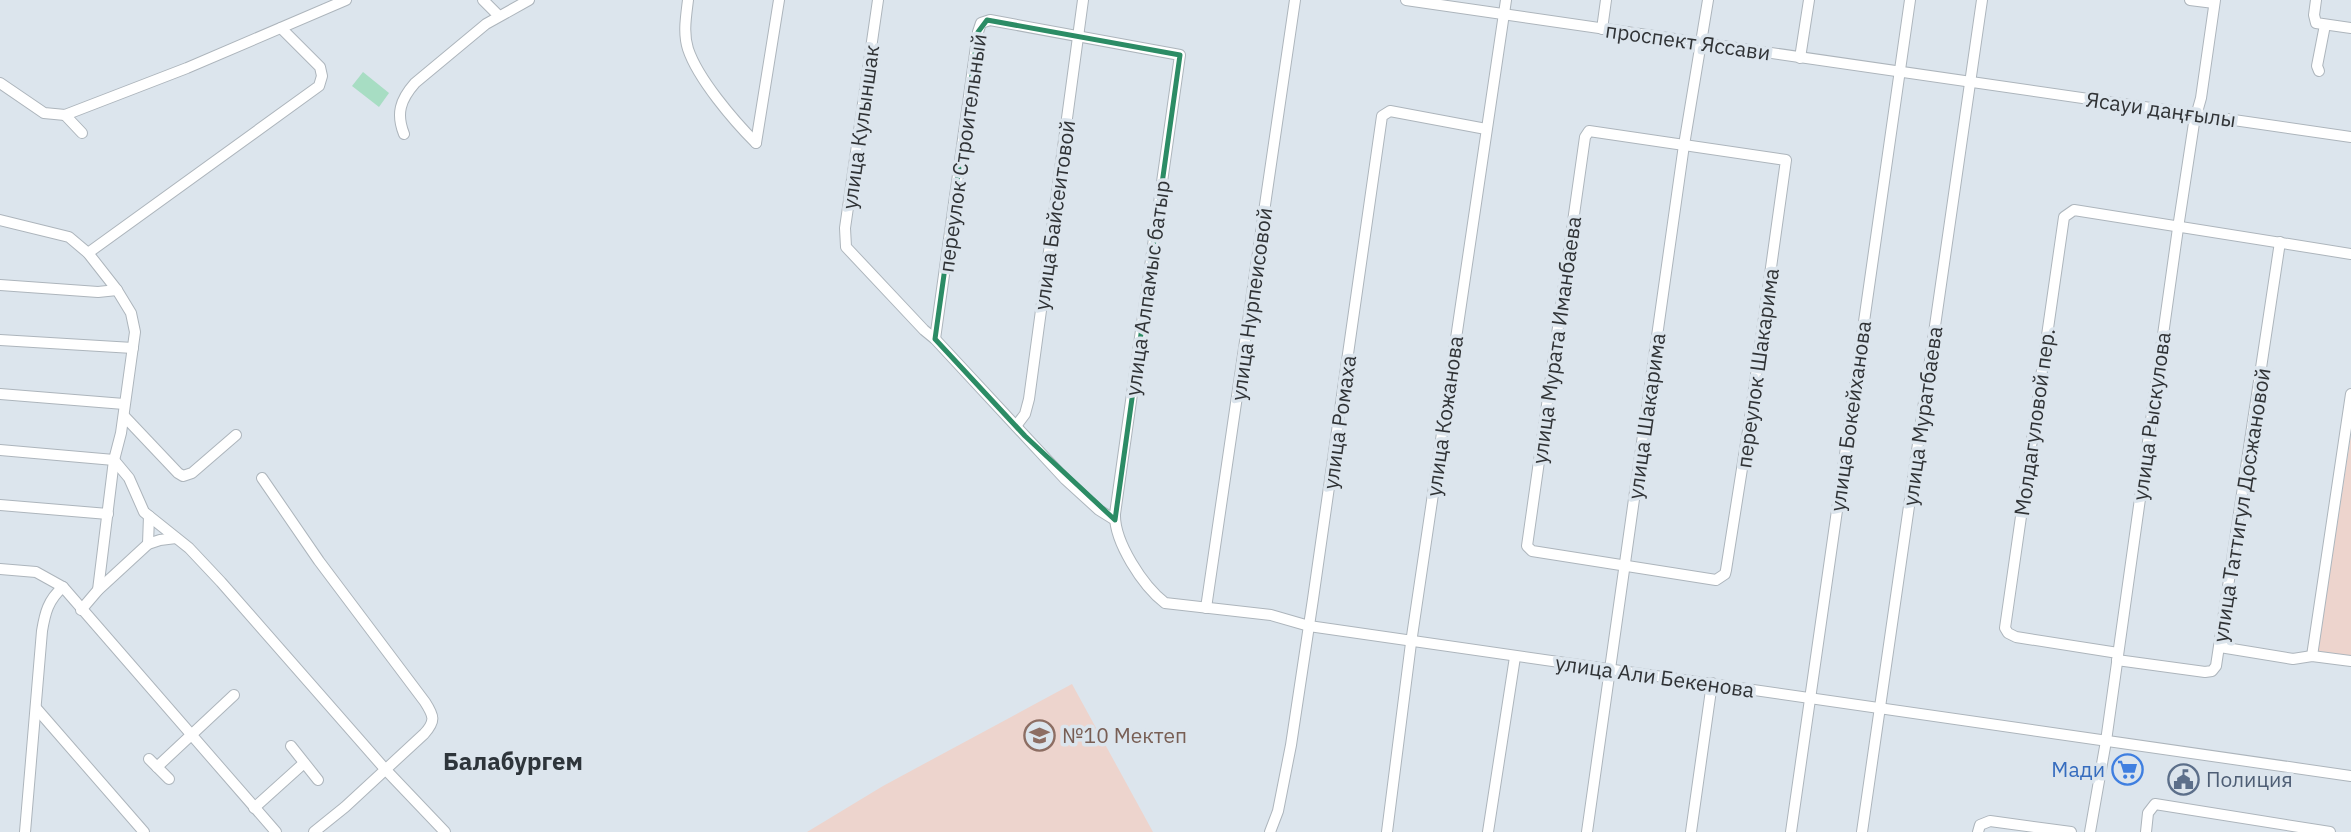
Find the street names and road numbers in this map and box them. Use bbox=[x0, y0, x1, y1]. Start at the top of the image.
street label: проспект Яссави bbox=[1604, 16, 1772, 66]
street label: переулок Строительный bbox=[931, 32, 993, 274]
street label: улица Кулыншак bbox=[835, 43, 885, 211]
street label: Ясауи даңғылы bbox=[2084, 85, 2238, 133]
street label: улица Байсеитовой bbox=[1027, 118, 1081, 312]
street label: улица Алпамыс батыр bbox=[1118, 178, 1176, 398]
street label: улица Нурпеисовой bbox=[1224, 206, 1278, 402]
street label: улица Мурата Иманбаева bbox=[1525, 214, 1587, 466]
street label: переулок Шакарима bbox=[1729, 266, 1785, 470]
street label: улица Бокейханова bbox=[1823, 319, 1877, 513]
street label: улица Муратбаева bbox=[1896, 324, 1948, 508]
street label: Молдагуловой пер. bbox=[2007, 326, 2061, 518]
street label: улица Рыскулова bbox=[2125, 330, 2177, 502]
street label: улица Шакарима bbox=[1620, 331, 1672, 501]
street label: улица Кожанова bbox=[1419, 334, 1469, 498]
street label: улица Ромаха bbox=[1316, 353, 1362, 491]
street label: улица Таттигул Досжановой bbox=[2205, 366, 2277, 644]
street label: улица Али Бекенова bbox=[1554, 648, 1756, 704]

